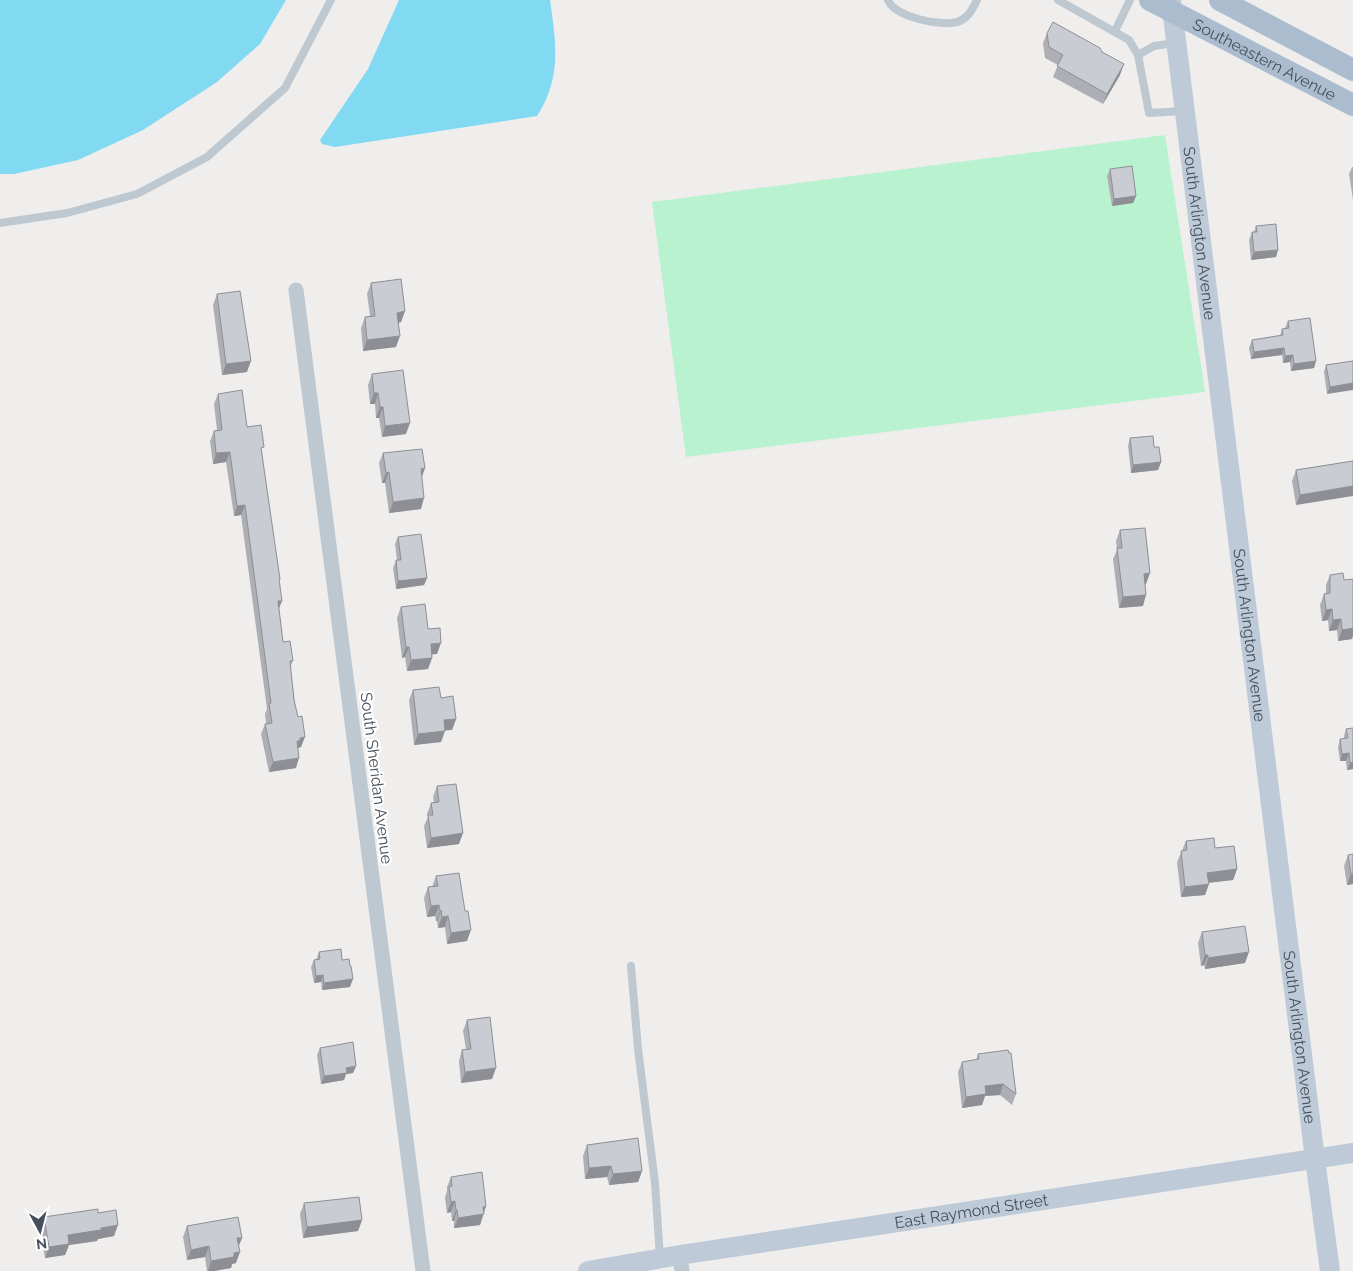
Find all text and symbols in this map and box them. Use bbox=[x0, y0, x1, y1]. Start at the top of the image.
street label: Southeastern Avenue bbox=[1189, 15, 1339, 105]
street label: South Arlington Avenue bbox=[1179, 146, 1220, 321]
street label: South Arlington Avenue bbox=[1229, 547, 1270, 723]
street label: South Sheridan Avenue bbox=[357, 691, 396, 865]
street label: South Arlington Avenue bbox=[1279, 949, 1320, 1125]
street label: East Raymond Street bbox=[893, 1190, 1050, 1232]
north arrow bbox=[15, 1206, 65, 1256]
text: N bbox=[35, 1235, 48, 1252]

